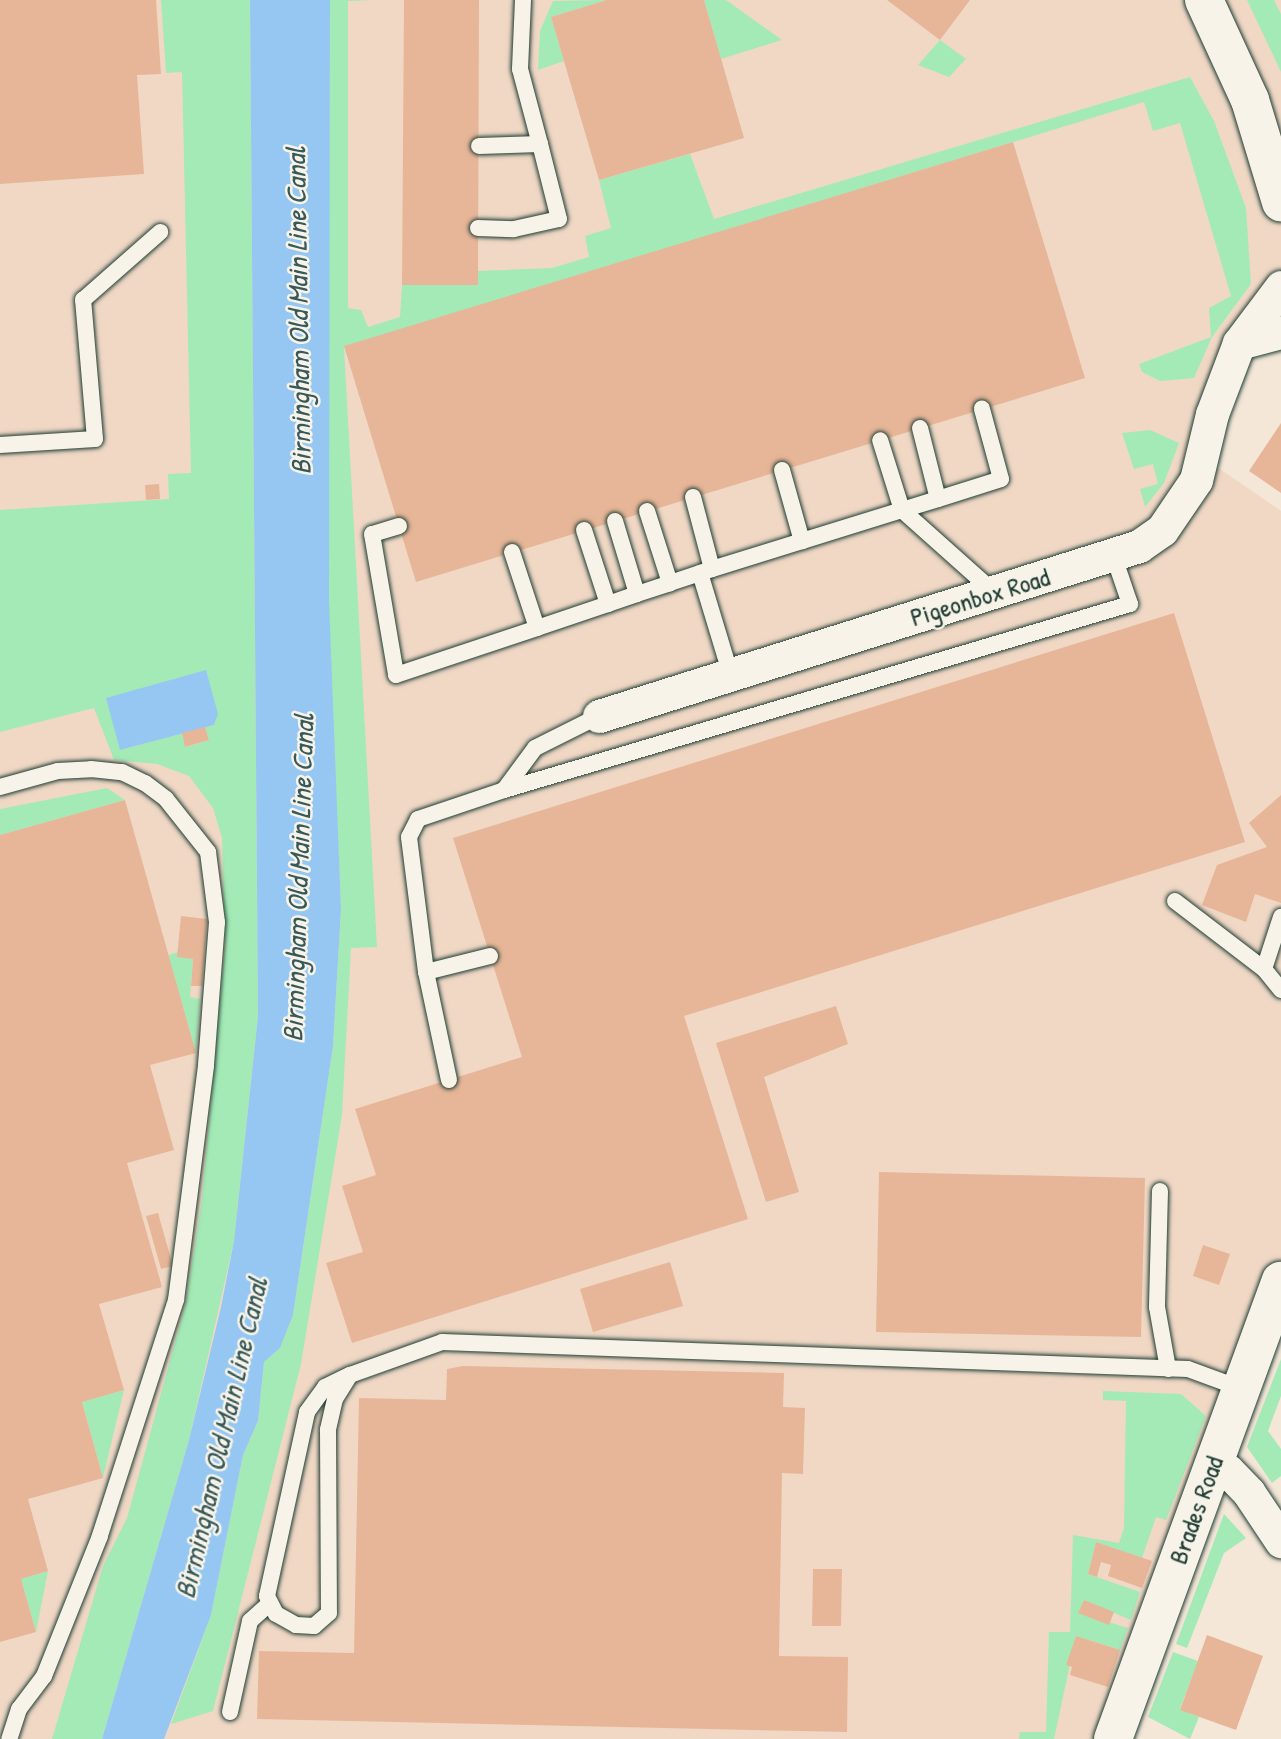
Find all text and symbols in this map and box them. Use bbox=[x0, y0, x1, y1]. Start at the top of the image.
water label: Birmingham Old Main Line Canal bbox=[278, 147, 318, 475]
street label: Pigeonbox Road bbox=[907, 561, 1053, 633]
water label: Birmingham Old Main Line Canal bbox=[275, 714, 321, 1042]
water label: Birmingham Old Main Line Canal bbox=[168, 1275, 274, 1601]
street label: Brades Road bbox=[1162, 1452, 1230, 1568]

